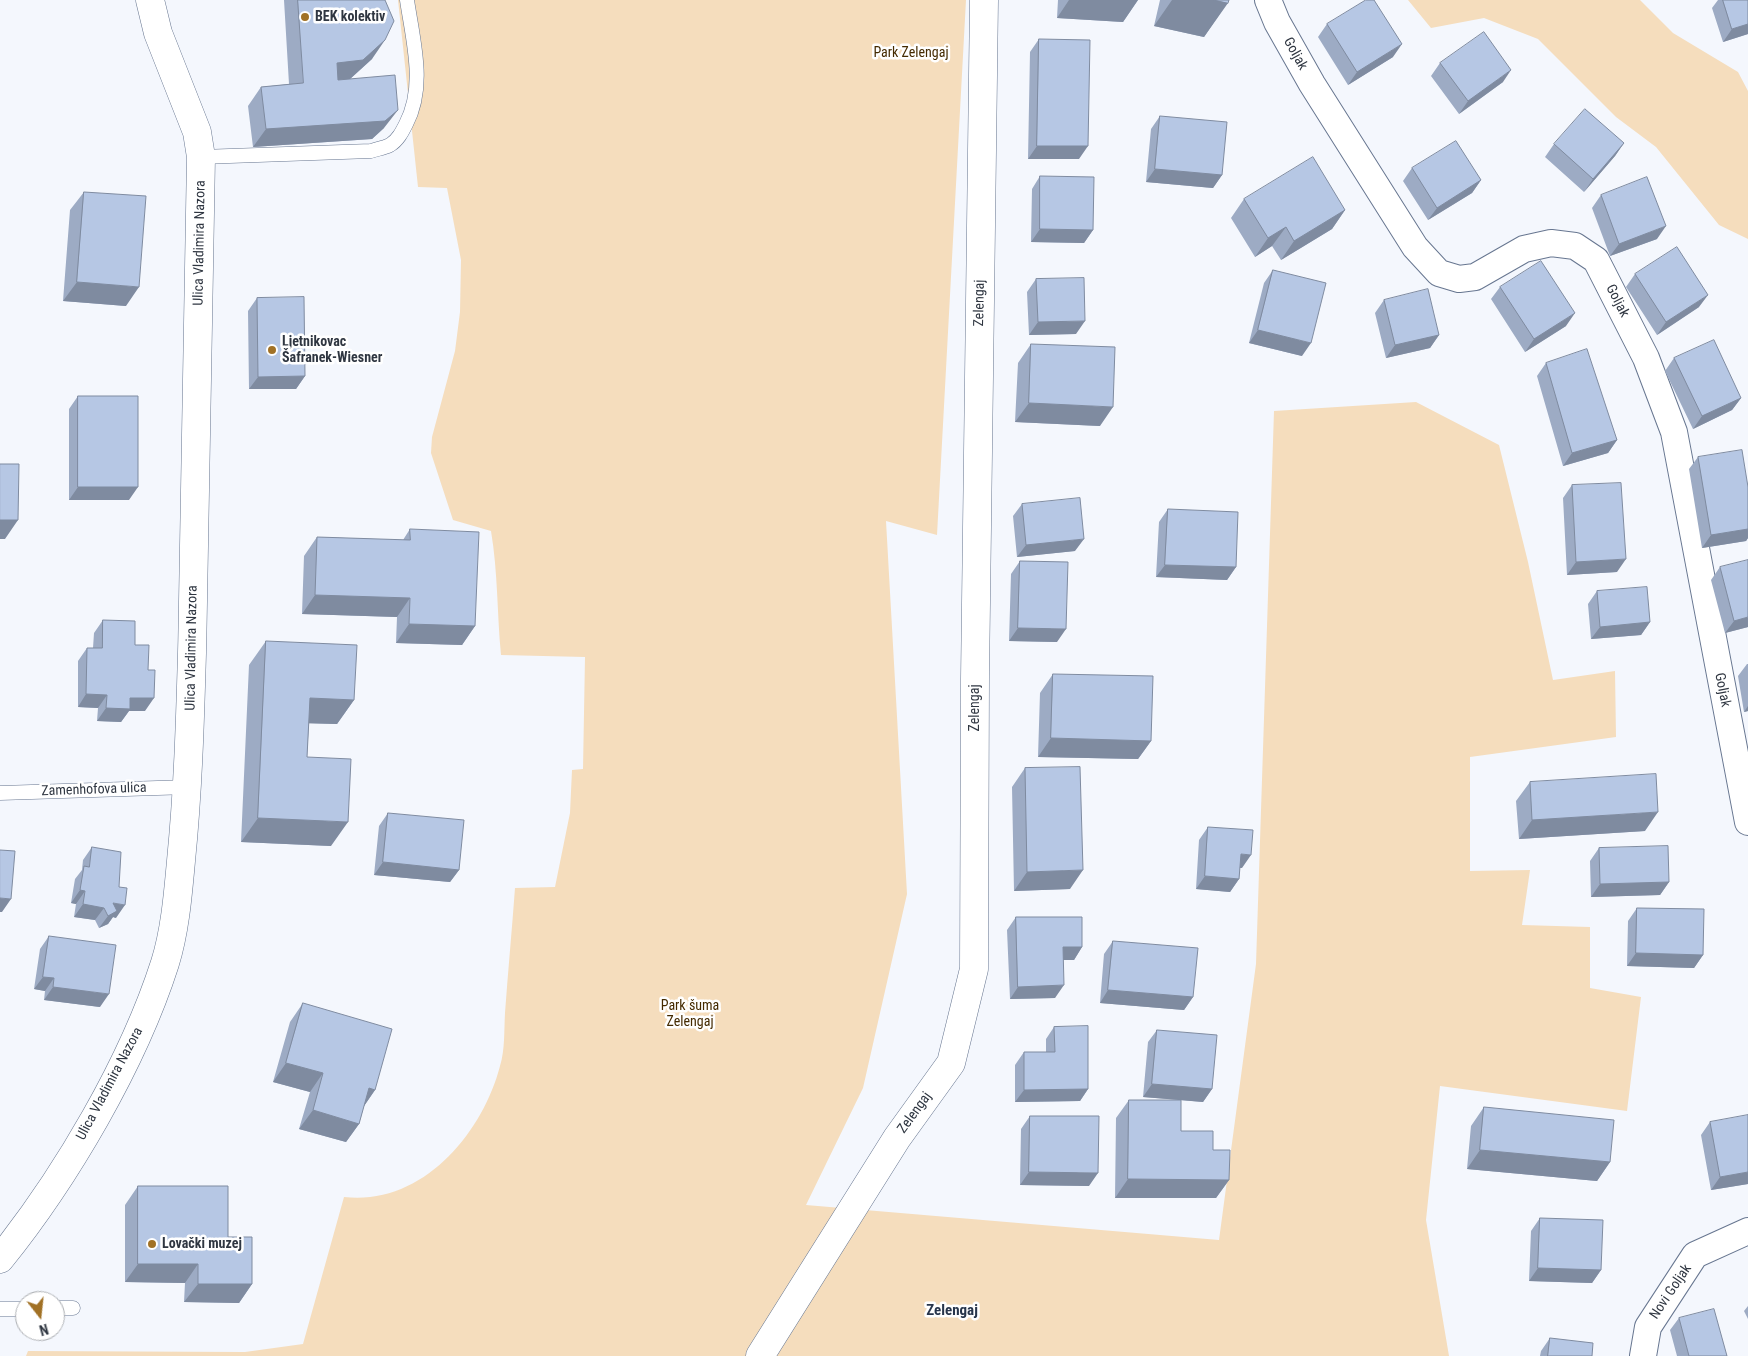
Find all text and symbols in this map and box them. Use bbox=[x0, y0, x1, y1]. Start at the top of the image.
place label: BEK kolektiv bbox=[315, 9, 385, 25]
marker: BEK kolektiv bbox=[299, 11, 311, 23]
street label: Goljak bbox=[1279, 35, 1311, 73]
park label: Park Zelengaj bbox=[873, 45, 949, 61]
street label: Ulica Vladimira Nazora bbox=[191, 180, 209, 306]
street label: Zelengaj bbox=[971, 279, 989, 327]
street label: Goljak bbox=[1602, 282, 1632, 320]
place label: Ljetnikovac Šafranek-Wiesner bbox=[282, 334, 382, 367]
marker: Ljetnikovac Šafranek-Wiesner bbox=[266, 344, 278, 356]
street label: Ulica Vladimira Nazora bbox=[183, 585, 201, 711]
street label: Goljak bbox=[1710, 671, 1734, 709]
street label: Zelengaj bbox=[967, 684, 983, 732]
street label: Zamenhofova ulica bbox=[41, 780, 147, 800]
park label: Park šuma Zelengaj bbox=[661, 998, 719, 1030]
street label: Ulica Vladimira Nazora bbox=[73, 1025, 147, 1143]
street label: Zelengaj bbox=[894, 1089, 936, 1137]
place label: Lovački muzej bbox=[162, 1236, 242, 1252]
marker: Lovački muzej bbox=[146, 1238, 158, 1250]
street label: Novi Goljak bbox=[1647, 1261, 1695, 1323]
north arrow bbox=[15, 1291, 65, 1341]
district label: Zelengaj bbox=[926, 1302, 978, 1320]
text: N bbox=[38, 1321, 50, 1338]

